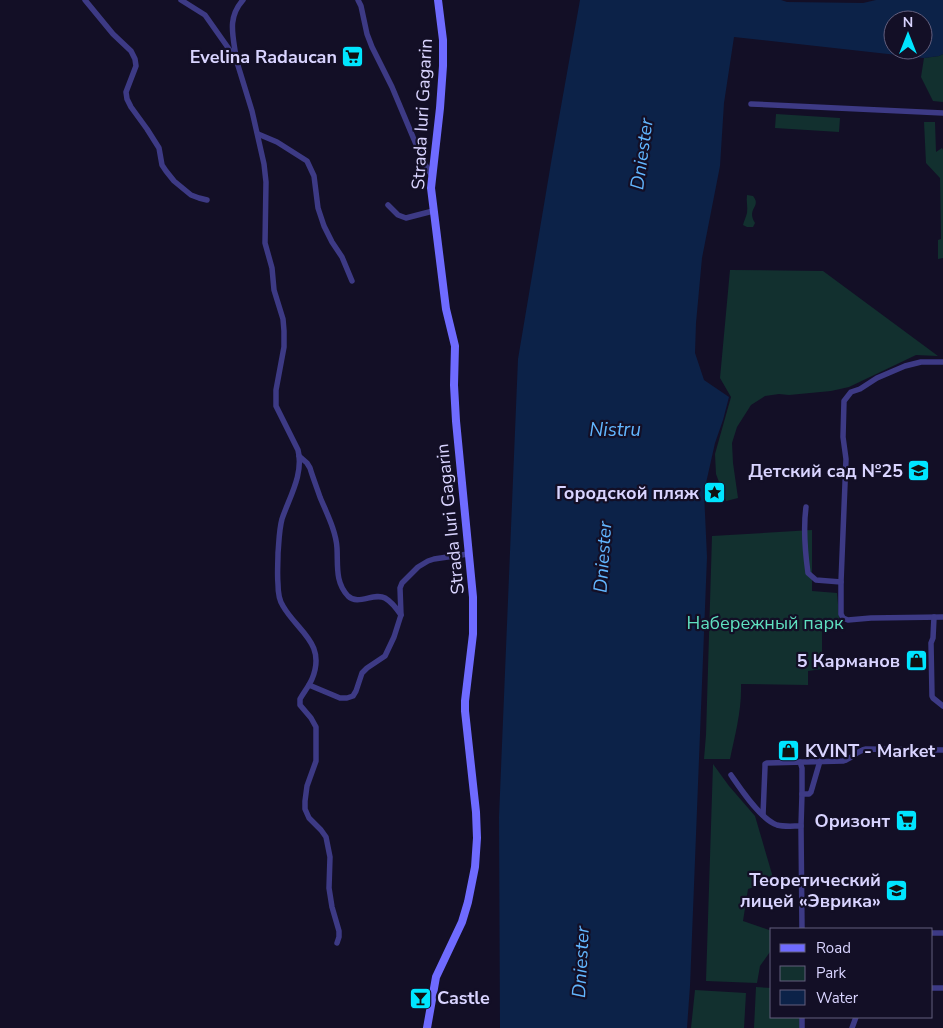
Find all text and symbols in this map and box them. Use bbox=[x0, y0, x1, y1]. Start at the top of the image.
north arrow bbox=[883, 10, 933, 60]
text: N bbox=[903, 13, 913, 32]
street label: Strada Iuri Gagarin bbox=[406, 38, 438, 190]
place label: Evelina Radaucan bbox=[190, 45, 337, 69]
supermarket icon: Evelina Radaucan bbox=[341, 45, 365, 69]
water label: Dniester bbox=[624, 116, 660, 192]
water label: Nistru bbox=[589, 417, 641, 443]
street label: Strada Iuri Gagarin bbox=[430, 442, 470, 596]
place label: Детский сад №25 bbox=[748, 459, 903, 483]
school or university icon: Детский сад №25 bbox=[907, 459, 931, 483]
place label: Городской пляж bbox=[556, 481, 699, 505]
place icon: Городской пляж bbox=[703, 481, 727, 505]
water label: Dniester bbox=[588, 519, 619, 594]
park label: Набережный парк bbox=[686, 611, 844, 635]
place label: 5 Карманов bbox=[797, 649, 900, 673]
shop icon: 5 Карманов bbox=[904, 649, 928, 673]
shop icon: KVINT - Market bbox=[777, 739, 801, 763]
place label: KVINT - Market bbox=[805, 739, 935, 763]
place label: Оризонт bbox=[815, 809, 890, 833]
supermarket icon: Оризонт bbox=[894, 809, 918, 833]
place label: Теоретический лицей «Эврика» bbox=[740, 868, 881, 913]
school or university icon: Теоретический лицей «Эврика» bbox=[885, 878, 909, 902]
water label: Dniester bbox=[566, 924, 596, 999]
legend bbox=[770, 928, 933, 1018]
text: Road bbox=[816, 938, 851, 958]
text: Park bbox=[816, 963, 846, 983]
bar icon: Castle bbox=[409, 986, 433, 1010]
place label: Castle bbox=[437, 986, 490, 1010]
text: Water bbox=[816, 988, 859, 1008]

